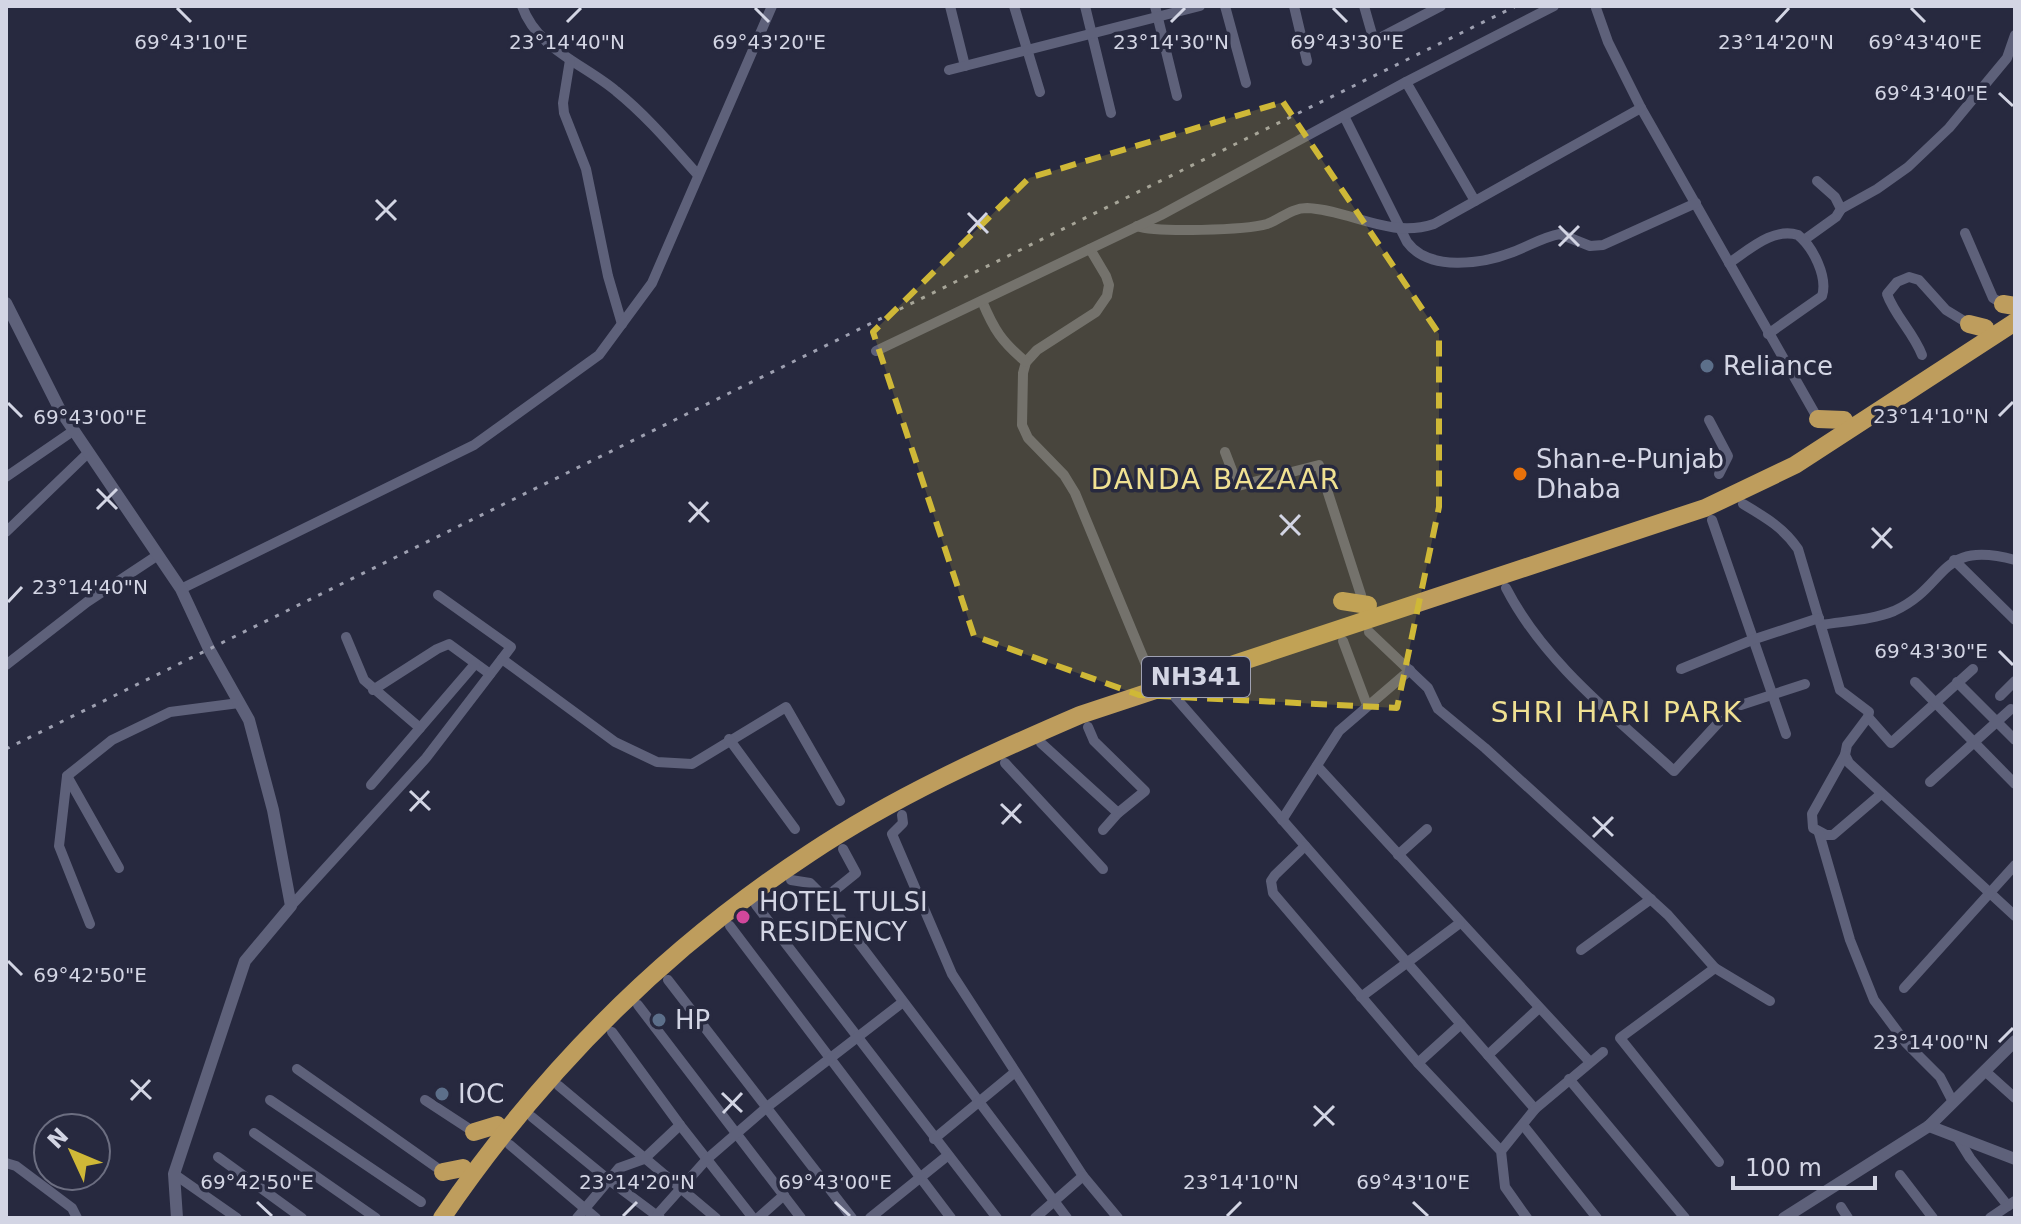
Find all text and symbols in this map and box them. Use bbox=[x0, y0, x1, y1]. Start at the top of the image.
text: 69°43'10"E bbox=[134, 30, 248, 54]
text: 23°14'40"N bbox=[509, 30, 625, 54]
text: 69°43'20"E bbox=[712, 30, 826, 54]
text: 23°14'30"N bbox=[1113, 30, 1229, 54]
text: 69°43'30"E bbox=[1290, 30, 1404, 54]
text: 23°14'20"N bbox=[1718, 30, 1834, 54]
text: 69°43'40"E bbox=[1868, 30, 1982, 54]
text: 69°43'40"E bbox=[1874, 81, 1988, 105]
place label: Reliance bbox=[1723, 351, 1833, 381]
marker: Reliance bbox=[1698, 357, 1716, 375]
text: 23°14'10"N bbox=[1873, 404, 1989, 428]
text: 69°43'00"E bbox=[33, 405, 147, 429]
place label: Shan-e-Punjab Dhaba bbox=[1536, 444, 1724, 504]
district label: DANDA BAZAAR bbox=[1091, 463, 1341, 496]
marker: Shan-e-Punjab Dhaba bbox=[1511, 465, 1529, 483]
text: 23°14'40"N bbox=[32, 575, 148, 599]
text: 69°43'30"E bbox=[1874, 639, 1988, 663]
road number: NH341 bbox=[1142, 657, 1250, 697]
district label: SHRI HARI PARK bbox=[1491, 696, 1743, 729]
place label: HOTEL TULSI RESIDENCY bbox=[759, 887, 928, 947]
marker: HOTEL TULSI RESIDENCY bbox=[734, 908, 752, 926]
text: 69°42'50"E bbox=[33, 963, 147, 987]
place label: HP bbox=[675, 1005, 710, 1035]
marker: HP bbox=[650, 1011, 668, 1029]
text: 23°14'00"N bbox=[1873, 1030, 1989, 1054]
place label: IOC bbox=[458, 1079, 504, 1109]
marker: IOC bbox=[433, 1085, 451, 1103]
north arrow bbox=[32, 1112, 112, 1192]
text: N bbox=[43, 1123, 73, 1154]
scale bar bbox=[1733, 1140, 1875, 1190]
text: 100 m bbox=[1745, 1154, 1822, 1182]
text: 69°42'50"E bbox=[200, 1170, 314, 1194]
text: 23°14'20"N bbox=[579, 1170, 695, 1194]
text: 69°43'00"E bbox=[778, 1170, 892, 1194]
text: 23°14'10"N bbox=[1183, 1170, 1299, 1194]
text: 69°43'10"E bbox=[1356, 1170, 1470, 1194]

